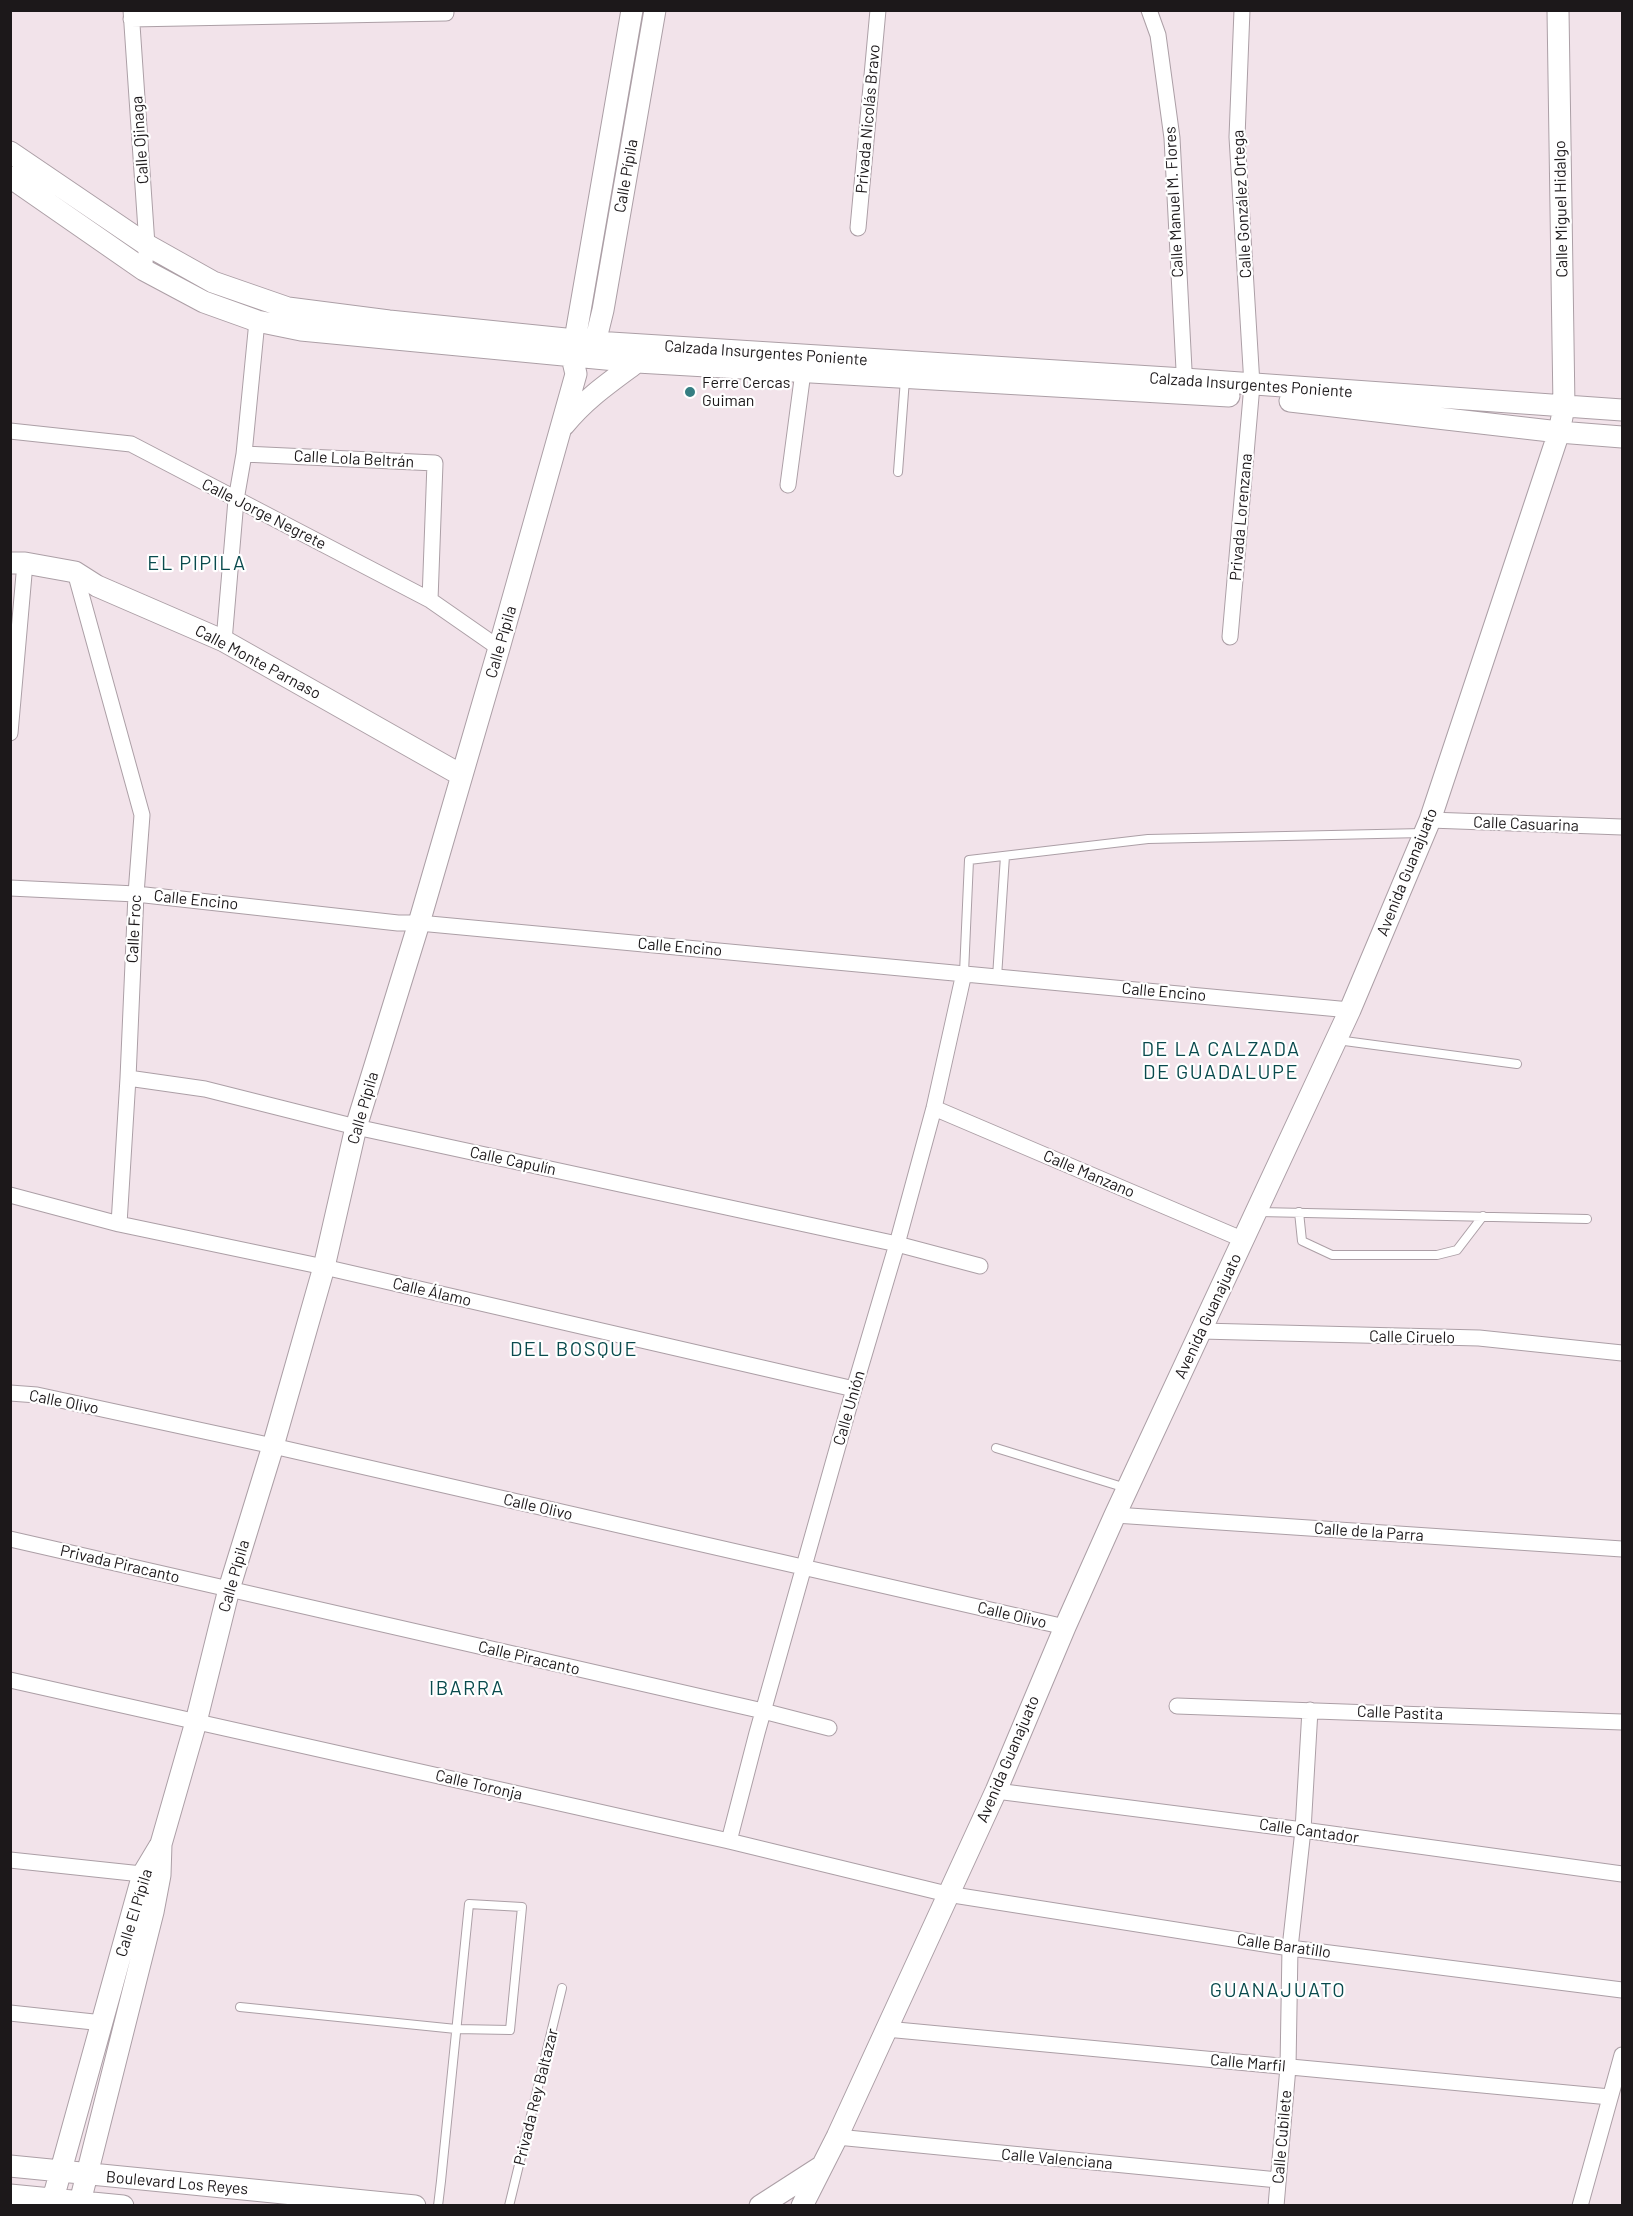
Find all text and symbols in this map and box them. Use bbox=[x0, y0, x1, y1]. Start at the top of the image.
street label: Privada Nicolás Bravo bbox=[852, 44, 884, 194]
street label: Calle Ojinaga bbox=[127, 95, 153, 185]
street label: Calle Manuel M. Flores bbox=[1160, 126, 1188, 278]
street label: Calle González Ortega bbox=[1229, 129, 1255, 279]
street label: Calle Pípila bbox=[610, 138, 642, 214]
street label: Calle Miguel Hidalgo bbox=[1550, 140, 1572, 278]
street label: Calzada Insurgentes Poniente bbox=[664, 336, 868, 370]
street label: Calzada Insurgentes Poniente bbox=[1149, 368, 1353, 402]
place label: Ferre Cercas Guiman bbox=[702, 373, 790, 411]
marker: Ferre Cercas Guiman bbox=[683, 385, 697, 399]
street label: Calle Lola Beltrán bbox=[293, 446, 415, 472]
street label: Privada Lorenzana bbox=[1226, 452, 1256, 582]
street label: Calle Jorge Negrete bbox=[199, 474, 329, 554]
district label: EL PIPILA bbox=[147, 551, 247, 575]
street label: Calle Pípila bbox=[482, 604, 520, 680]
street label: Calle Monte Parnaso bbox=[192, 621, 324, 703]
street label: Avenida Guanajuato bbox=[1373, 805, 1441, 939]
street label: Calle Casuarina bbox=[1473, 813, 1579, 835]
street label: Calle Encino bbox=[153, 886, 239, 914]
street label: Calle Froc bbox=[123, 894, 145, 964]
street label: Calle Encino bbox=[637, 934, 723, 960]
street label: Calle Encino bbox=[1121, 979, 1207, 1005]
district label: DE LA CALZADA DE GUADALUPE bbox=[1141, 1037, 1301, 1084]
street label: Calle Pípila bbox=[344, 1070, 382, 1146]
street label: Calle Capulín bbox=[468, 1142, 558, 1180]
street label: Calle Manzano bbox=[1040, 1146, 1138, 1202]
street label: Avenida Guanajuato bbox=[1171, 1250, 1245, 1382]
street label: Calle Álamo bbox=[391, 1274, 473, 1310]
street label: Calle Ciruelo bbox=[1369, 1327, 1455, 1347]
district label: DEL BOSQUE bbox=[510, 1337, 638, 1361]
street label: Calle Unión bbox=[829, 1368, 869, 1448]
street label: Calle Olivo bbox=[28, 1386, 100, 1418]
street label: Calle Olivo bbox=[501, 1490, 575, 1524]
street label: Calle de la Parra bbox=[1314, 1519, 1424, 1545]
street label: Calle Pípila bbox=[215, 1538, 253, 1614]
street label: Privada Piracanto bbox=[58, 1541, 182, 1587]
street label: Calle Olivo bbox=[975, 1598, 1049, 1632]
street label: Calle Piracanto bbox=[476, 1637, 582, 1679]
district label: IBARRA bbox=[429, 1676, 505, 1700]
street label: Avenida Guanajuato bbox=[973, 1693, 1043, 1825]
street label: Calle Pastita bbox=[1357, 1702, 1443, 1724]
street label: Calle Toronja bbox=[434, 1766, 524, 1804]
street label: Calle Cantador bbox=[1258, 1814, 1360, 1848]
street label: Calle El Pípila bbox=[112, 1867, 156, 1959]
street label: Calle Baratillo bbox=[1236, 1930, 1332, 1962]
district label: GUANAJUATO bbox=[1210, 1978, 1346, 2002]
street label: Privada Rey Baltazar bbox=[510, 2026, 562, 2168]
street label: Calle Marfil bbox=[1209, 2050, 1287, 2076]
street label: Calle Cubilete bbox=[1268, 2089, 1296, 2185]
street label: Calle Valenciana bbox=[1000, 2145, 1114, 2173]
street label: Boulevard Los Reyes bbox=[105, 2167, 249, 2199]

